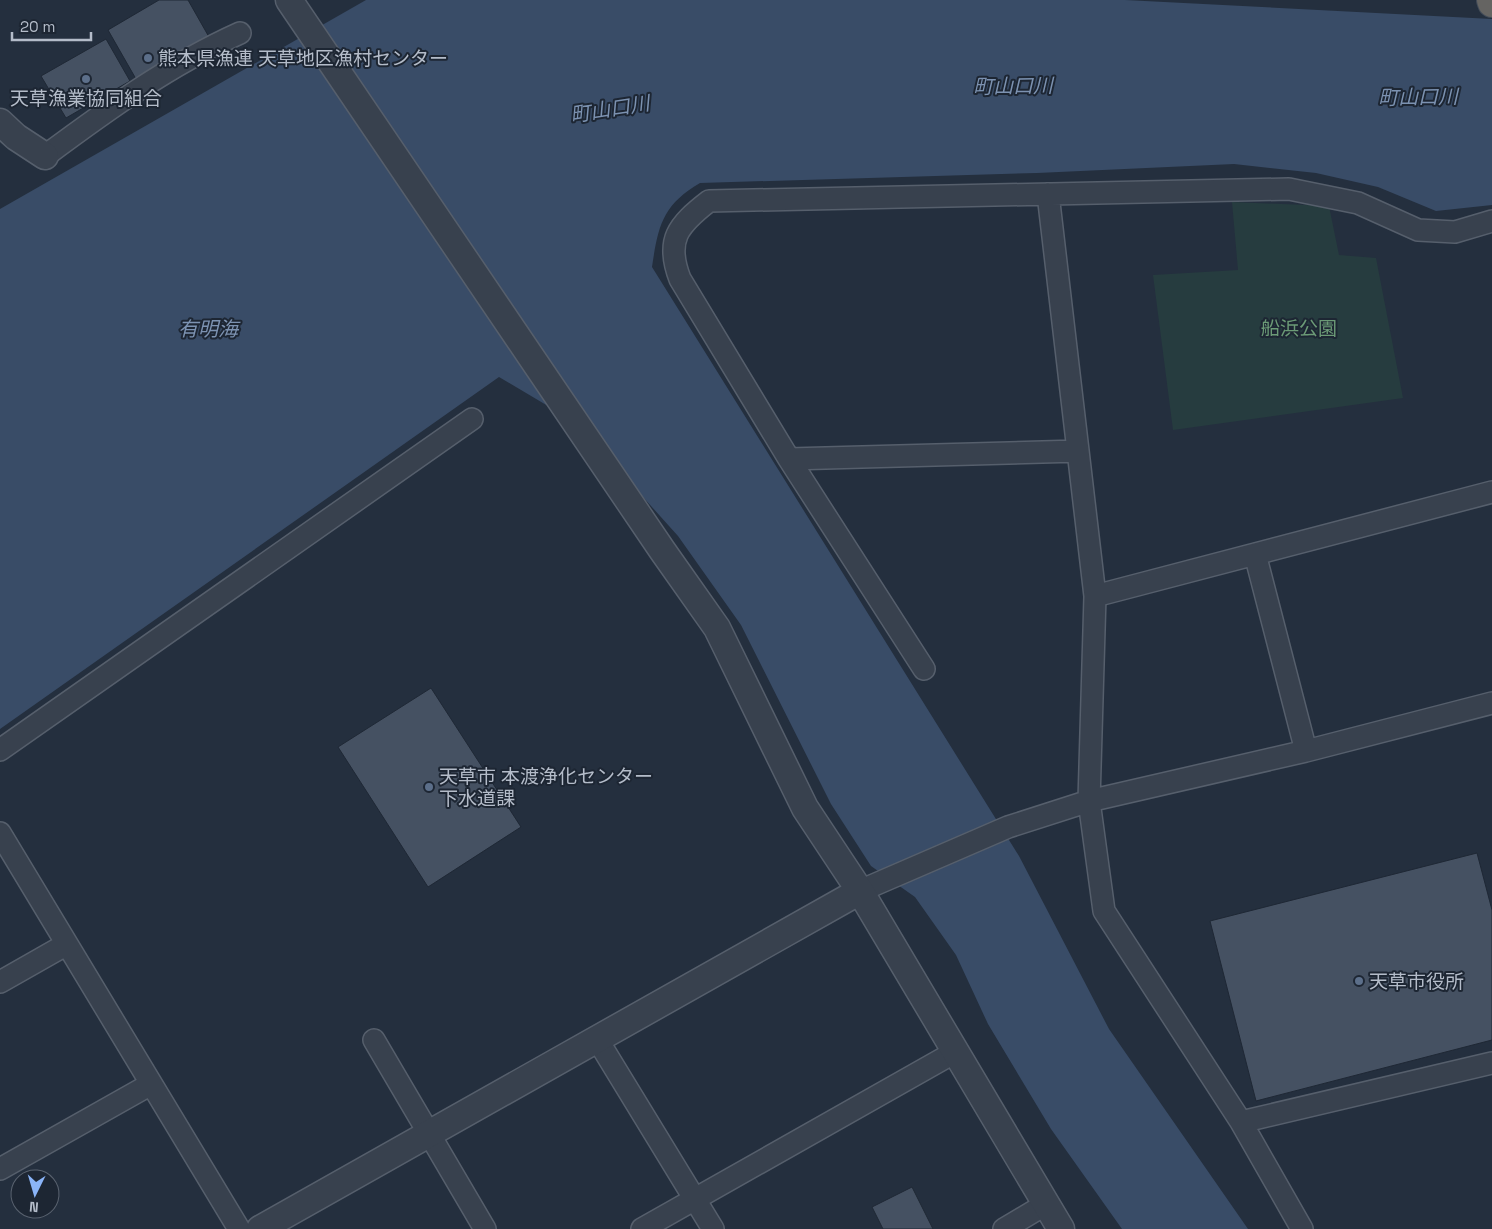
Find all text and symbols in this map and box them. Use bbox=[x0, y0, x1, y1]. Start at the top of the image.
scale bar bbox=[12, 10, 91, 42]
text: 20 m bbox=[20, 17, 55, 36]
place label: 熊本県漁連 天草地区漁村センター bbox=[158, 46, 448, 71]
marker: 熊本県漁連 天草地区漁村センター bbox=[142, 52, 154, 64]
water label: 町山口川 bbox=[973, 72, 1055, 100]
marker: 天草漁業協同組合 bbox=[80, 73, 92, 85]
water label: 町山口川 bbox=[1378, 83, 1460, 111]
place label: 天草漁業協同組合 bbox=[10, 86, 162, 111]
water label: 町山口川 bbox=[568, 90, 654, 128]
water label: 有明海 bbox=[178, 316, 241, 342]
park label: 船浜公園 bbox=[1261, 316, 1337, 341]
place label: 天草市 本渡浄化センター 下水道課 bbox=[439, 764, 653, 811]
marker: 天草市 本渡浄化センター 下水道課 bbox=[423, 781, 435, 793]
place label: 天草市役所 bbox=[1369, 969, 1464, 994]
marker: 天草市役所 bbox=[1353, 975, 1365, 987]
north arrow bbox=[10, 1169, 60, 1219]
text: N bbox=[28, 1198, 39, 1216]

